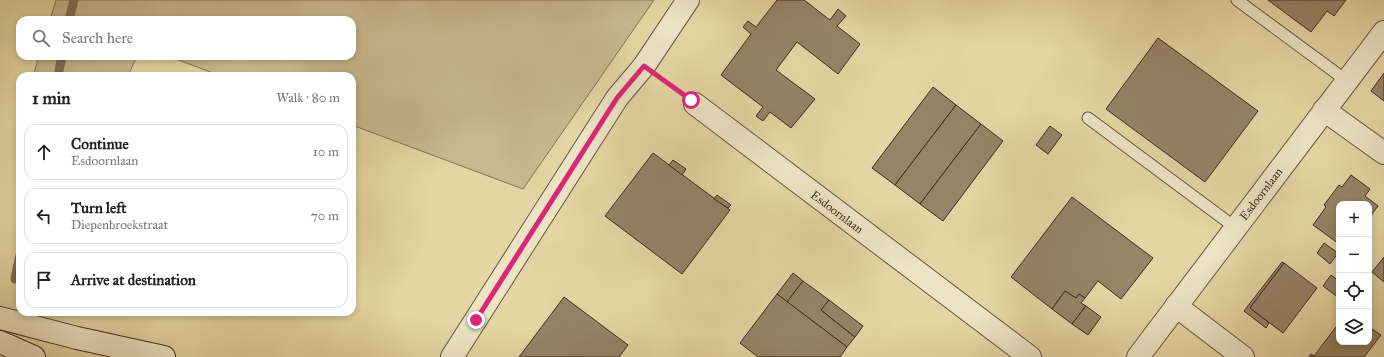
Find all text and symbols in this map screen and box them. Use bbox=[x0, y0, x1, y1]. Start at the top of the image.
search box bbox=[16, 16, 356, 60]
icon: search bbox=[30, 27, 52, 49]
text: Search here bbox=[62, 29, 133, 47]
text: 1 min bbox=[32, 88, 71, 109]
text: Walk · 80 m bbox=[277, 90, 340, 106]
route start bbox=[682, 91, 700, 109]
text: Continue bbox=[71, 135, 129, 153]
icon: ahead bbox=[33, 141, 55, 163]
text: 10 m bbox=[313, 144, 339, 160]
text: Esdoornlaan bbox=[71, 153, 138, 169]
street label: Esdoornlaan bbox=[1237, 165, 1286, 223]
street label: Esdoornlaan bbox=[808, 188, 866, 237]
text: Turn left bbox=[71, 199, 127, 217]
map controls bbox=[1336, 201, 1372, 345]
button: + bbox=[1336, 201, 1372, 237]
icon: left bbox=[33, 205, 55, 227]
text: 70 m bbox=[311, 208, 339, 224]
text: Diepenbroekstraat bbox=[71, 217, 168, 233]
button: − bbox=[1336, 237, 1372, 273]
icon: arrive bbox=[33, 269, 55, 291]
text: Arrive at destination bbox=[71, 271, 196, 289]
button: locate bbox=[1336, 273, 1372, 309]
button: layers bbox=[1336, 309, 1372, 345]
route end bbox=[467, 311, 485, 329]

